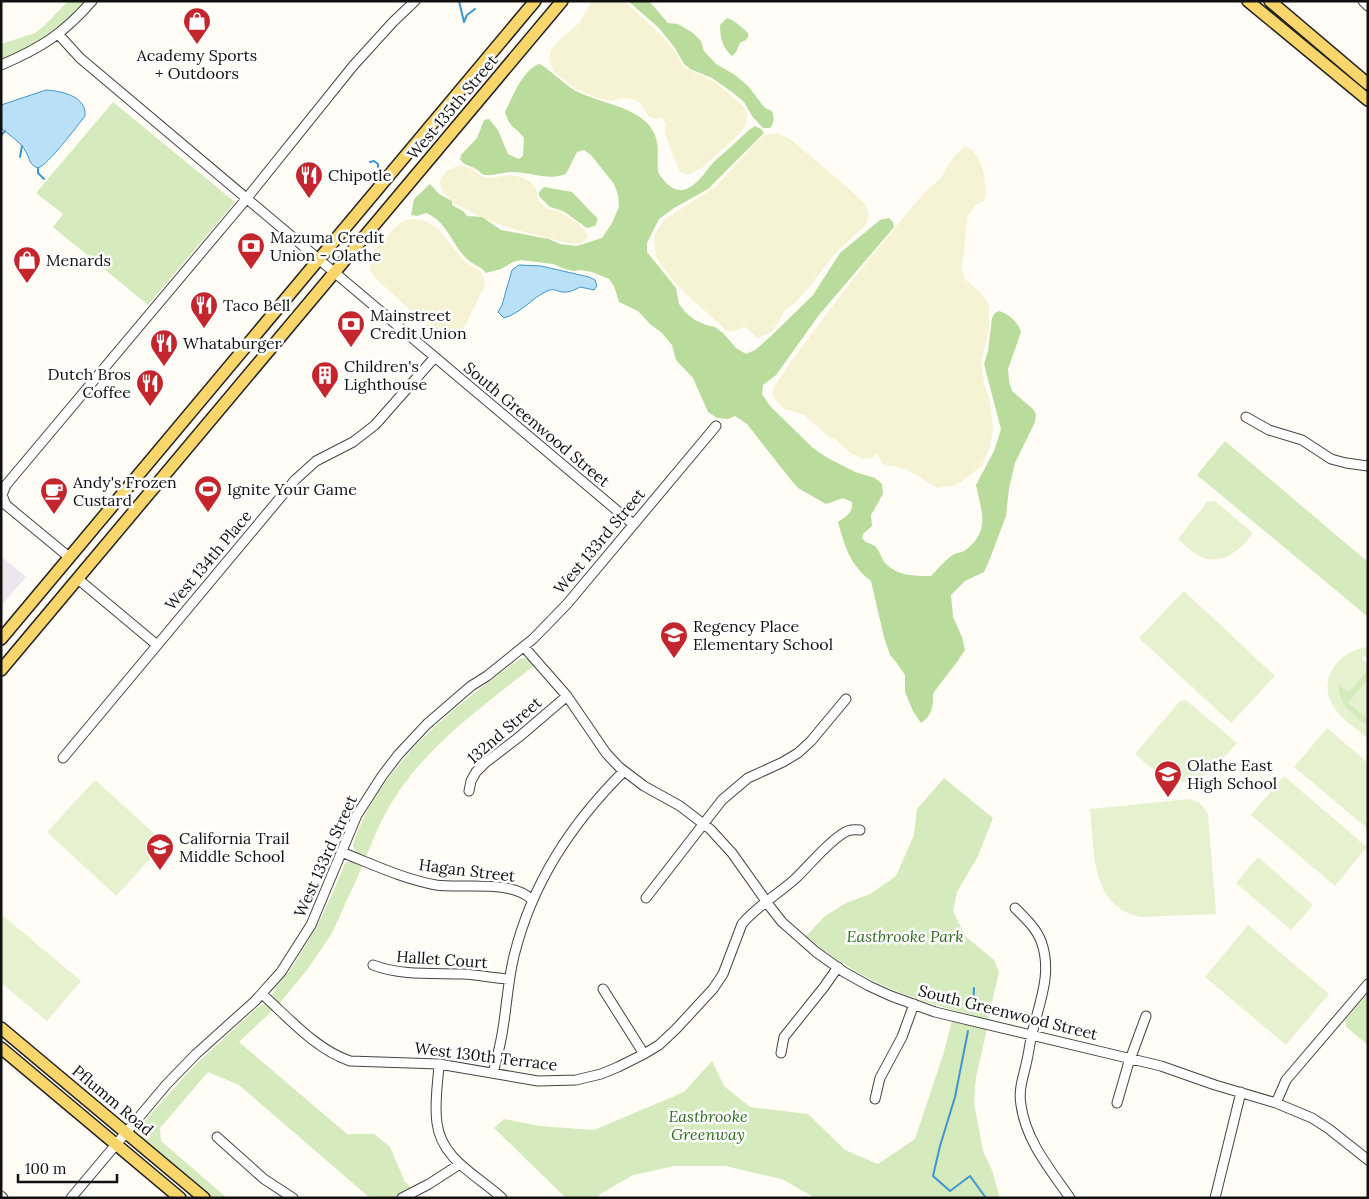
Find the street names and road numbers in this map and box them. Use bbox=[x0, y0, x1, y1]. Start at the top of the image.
street label: West 135th Street bbox=[402, 50, 502, 163]
street label: South Greenwood Street bbox=[460, 357, 615, 491]
street label: West 133rd Street bbox=[549, 484, 649, 598]
street label: West 134th Place bbox=[160, 506, 256, 614]
street label: 132nd Street bbox=[463, 692, 546, 768]
street label: West 133rd Street bbox=[289, 791, 361, 920]
street label: Hagan Street bbox=[418, 854, 517, 886]
street label: Hallet Court bbox=[396, 946, 489, 972]
street label: South Greenwood Street bbox=[916, 980, 1101, 1044]
street label: West 130th Terrace bbox=[413, 1037, 559, 1075]
street label: Pflumm Road bbox=[69, 1060, 158, 1140]

